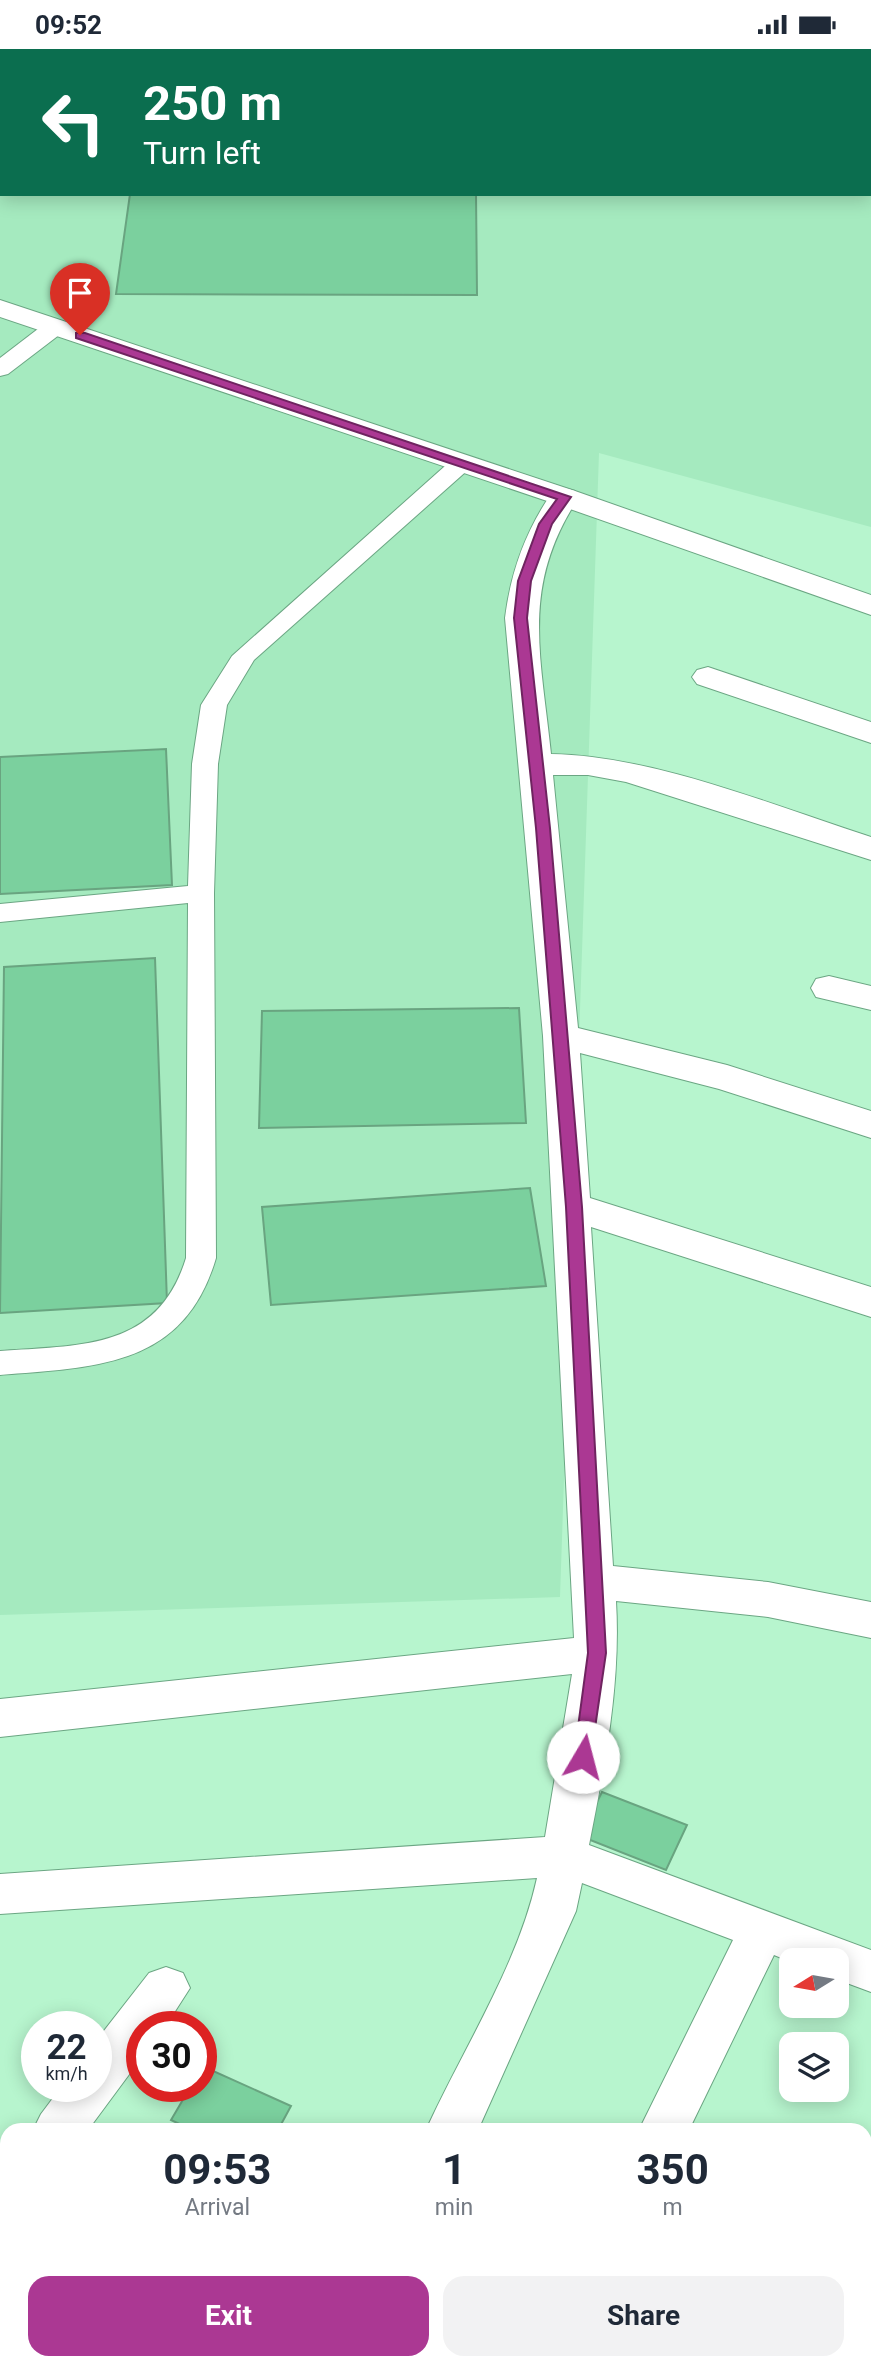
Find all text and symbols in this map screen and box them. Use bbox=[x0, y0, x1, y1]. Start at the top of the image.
text: 09:52 bbox=[35, 10, 102, 40]
text: 250 m bbox=[143, 75, 282, 132]
icon: left bbox=[28, 77, 119, 168]
text: Turn left bbox=[143, 134, 261, 172]
pin bbox=[50, 263, 110, 335]
icon: arrive bbox=[61, 274, 99, 312]
position arrow bbox=[546, 1720, 620, 1794]
north arrow bbox=[779, 1948, 849, 2018]
map controls bbox=[779, 1948, 849, 2102]
speed limit sign: 30 bbox=[126, 2011, 217, 2102]
text: 22 bbox=[46, 2027, 87, 2068]
button: layers bbox=[779, 2032, 849, 2102]
text: km/h bbox=[45, 2063, 88, 2084]
text: 09:53 bbox=[163, 2145, 271, 2194]
text: 1 bbox=[442, 2145, 466, 2194]
text: 350 bbox=[636, 2145, 709, 2194]
text: Arrival bbox=[185, 2194, 250, 2221]
text: min bbox=[435, 2194, 473, 2221]
text: m bbox=[663, 2194, 683, 2221]
button: Exit bbox=[28, 2276, 429, 2356]
button: Share bbox=[443, 2276, 844, 2356]

